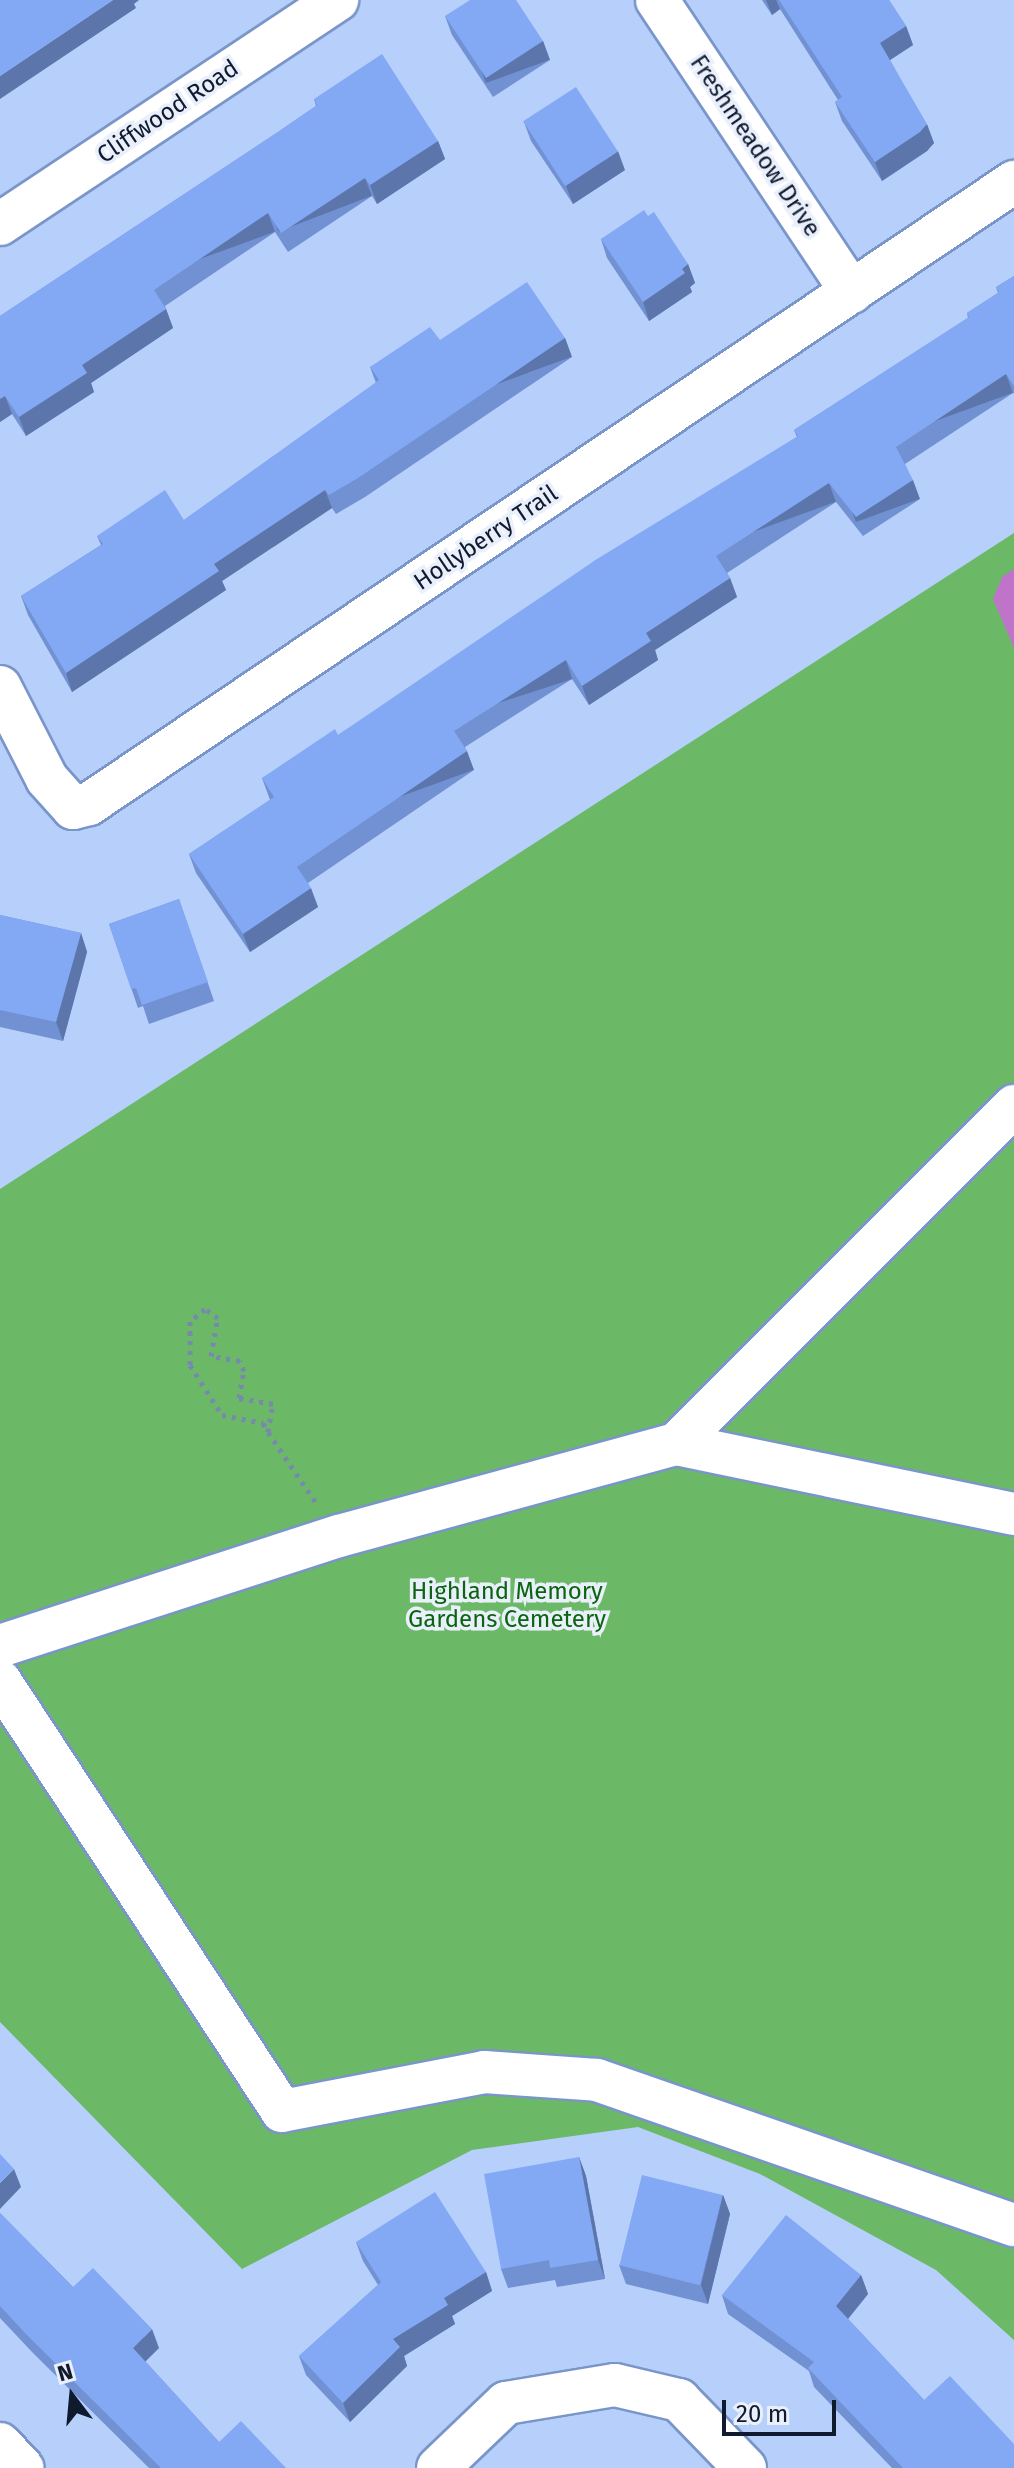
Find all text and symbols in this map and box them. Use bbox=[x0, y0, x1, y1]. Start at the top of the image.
street label: Freshmeadow Drive bbox=[684, 50, 826, 242]
street label: Cliffwood Road bbox=[92, 54, 244, 170]
street label: Hollyberry Trail bbox=[409, 479, 563, 597]
park label: Highland Memory Gardens Cemetery bbox=[408, 1578, 606, 1634]
north arrow bbox=[32, 2356, 112, 2436]
text: N bbox=[55, 2357, 76, 2387]
scale bar bbox=[726, 2384, 840, 2434]
text: 20 m bbox=[736, 2400, 788, 2428]

